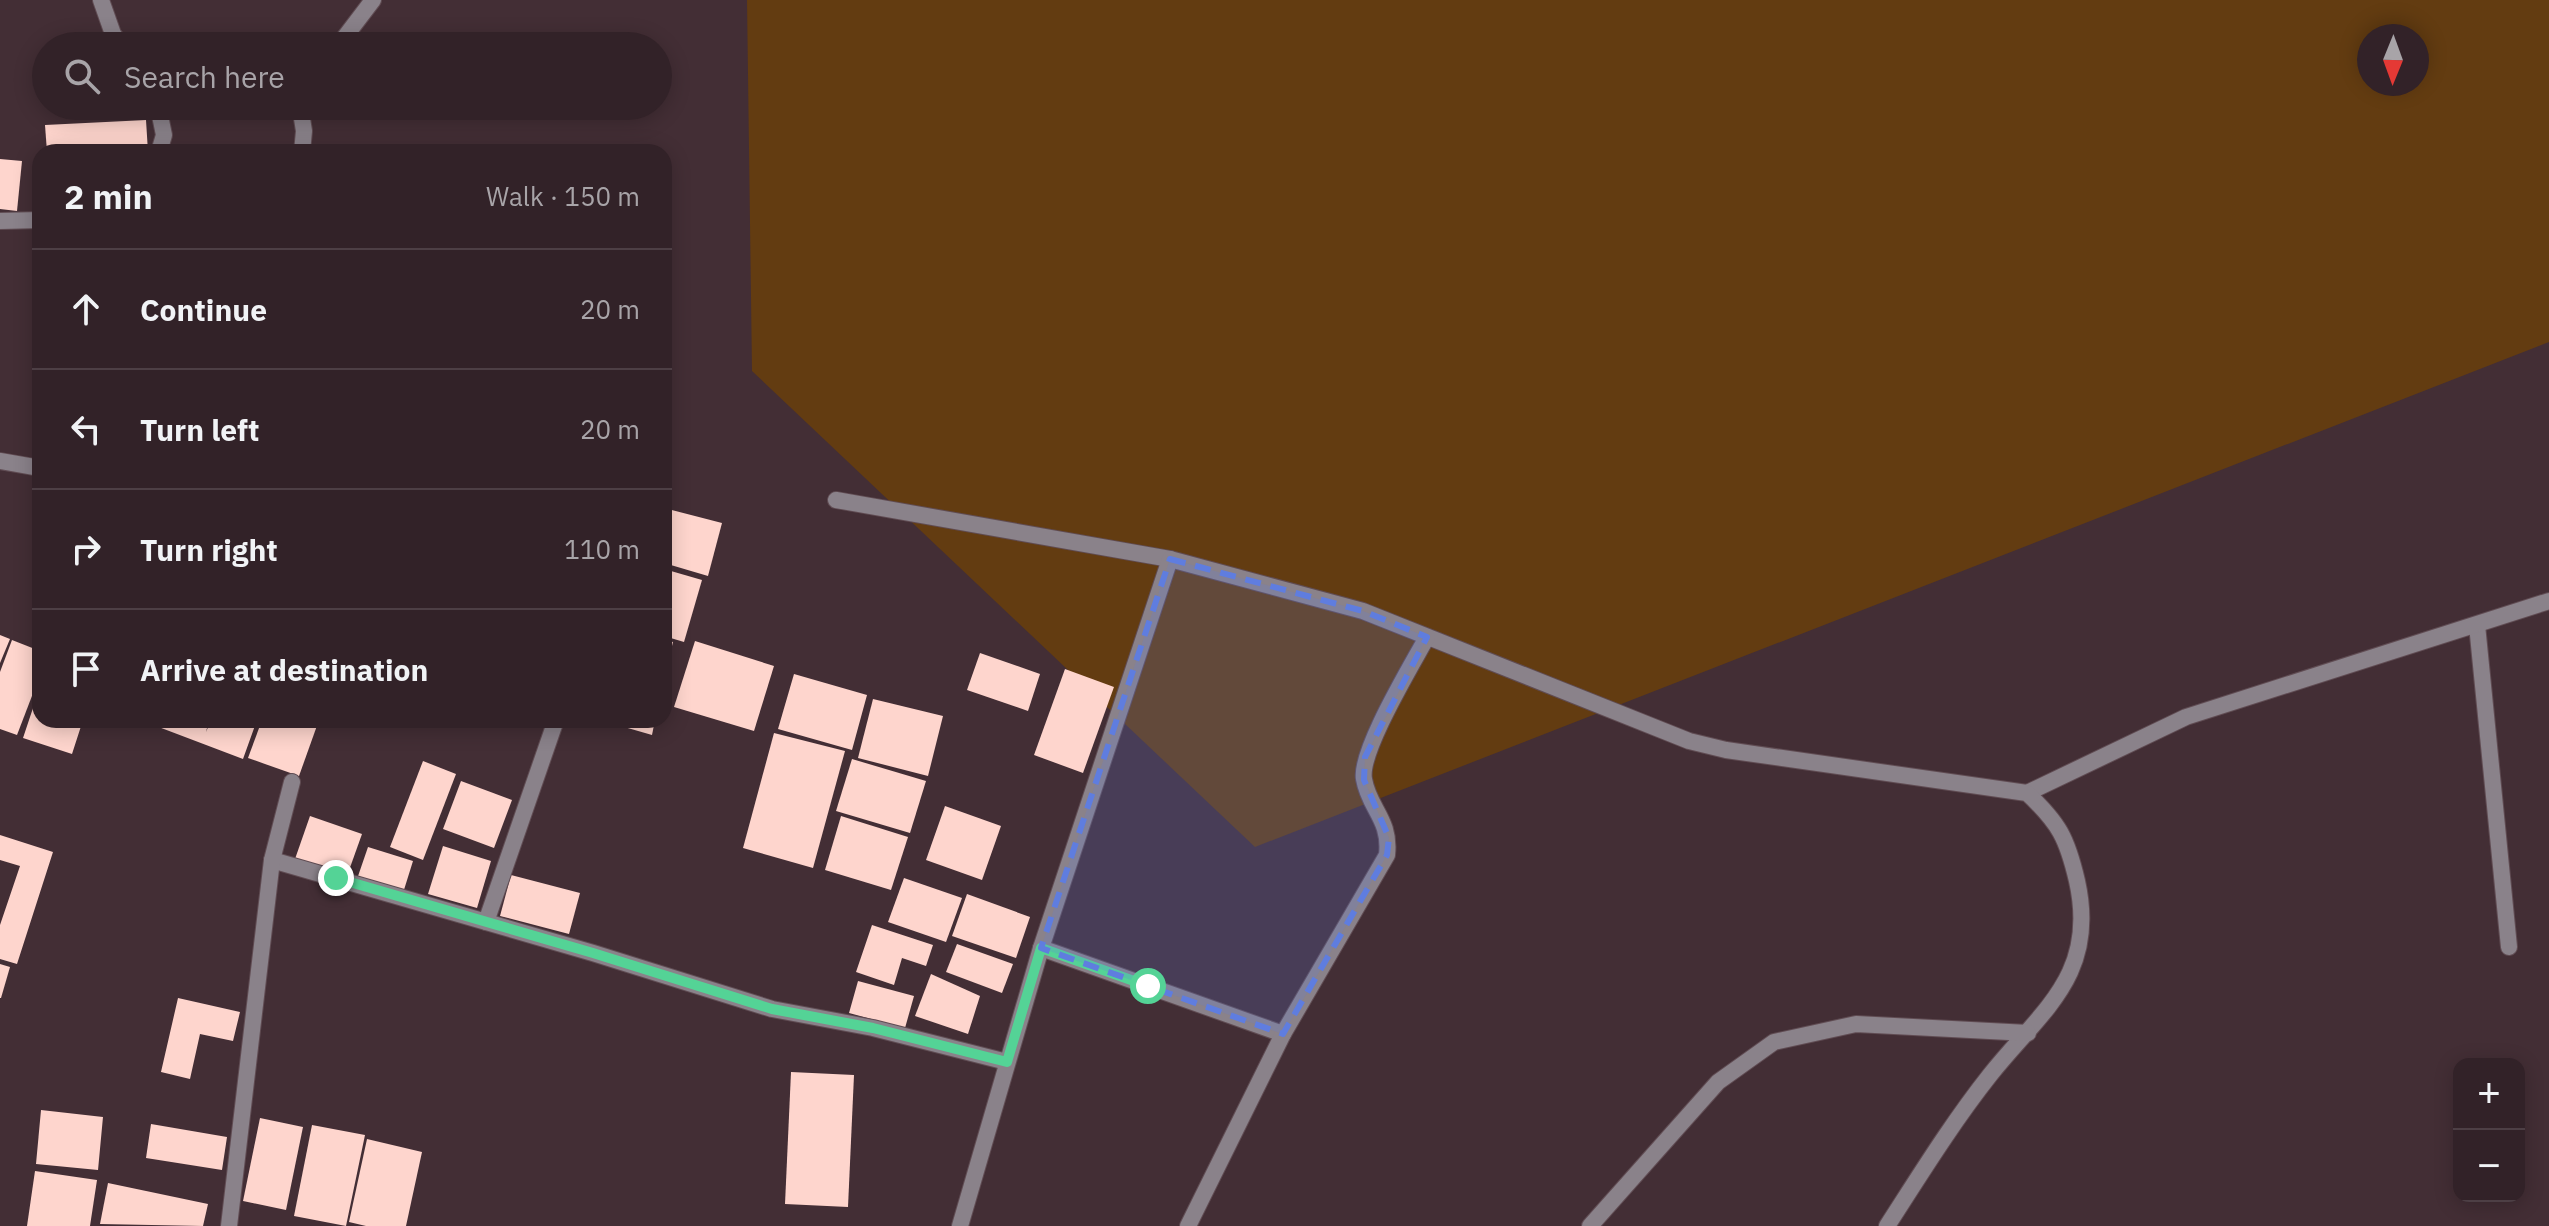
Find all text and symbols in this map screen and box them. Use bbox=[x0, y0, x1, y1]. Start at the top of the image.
north arrow bbox=[2357, 24, 2429, 96]
search box bbox=[32, 32, 672, 120]
icon: search bbox=[60, 54, 104, 98]
text: Search here bbox=[124, 57, 285, 96]
text: 2 min bbox=[64, 174, 153, 218]
text: Walk · 150 m bbox=[486, 179, 640, 213]
icon: ahead bbox=[64, 287, 108, 331]
text: Continue bbox=[140, 290, 267, 329]
text: 20 m bbox=[580, 292, 640, 326]
icon: left bbox=[64, 407, 108, 451]
text: Turn left bbox=[140, 410, 259, 449]
text: 20 m bbox=[580, 412, 640, 446]
icon: right bbox=[64, 527, 108, 571]
text: Turn right bbox=[140, 530, 278, 569]
text: 110 m bbox=[564, 532, 640, 566]
icon: arrive bbox=[64, 647, 108, 691]
text: Arrive at destination bbox=[140, 650, 428, 689]
route end bbox=[318, 860, 354, 896]
route start bbox=[1130, 968, 1166, 1004]
map controls bbox=[2453, 1058, 2525, 1202]
button: + bbox=[2453, 1058, 2525, 1130]
button: − bbox=[2453, 1130, 2525, 1202]

